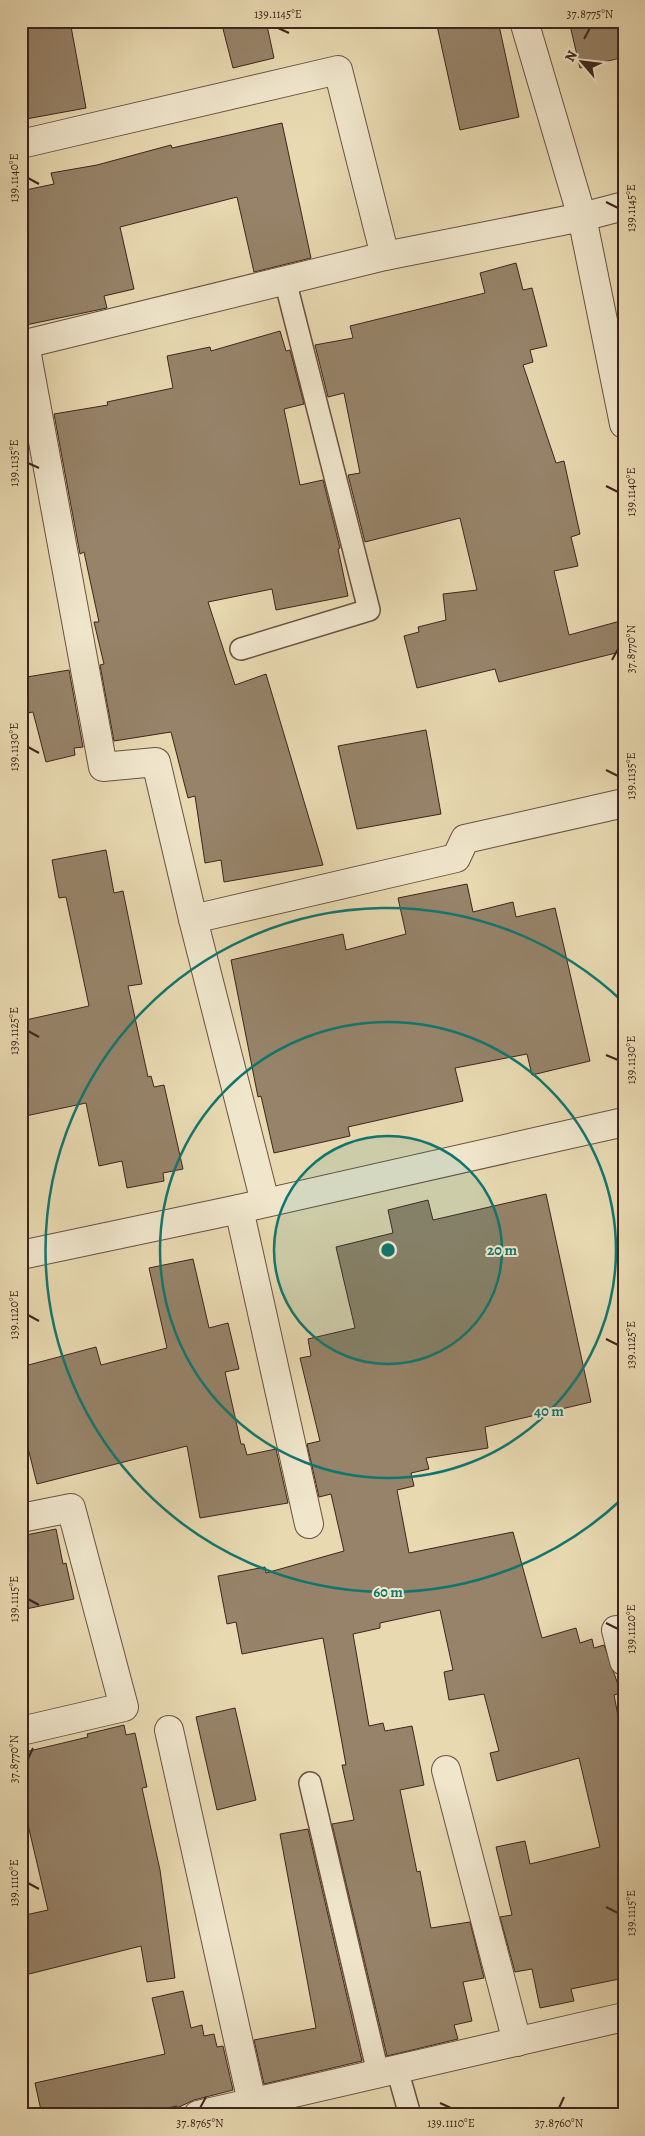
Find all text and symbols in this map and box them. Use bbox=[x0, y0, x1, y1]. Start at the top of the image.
text: 139.1145°E bbox=[254, 6, 302, 22]
text: 37.8775°N bbox=[566, 6, 614, 22]
north arrow bbox=[558, 38, 608, 88]
text: N bbox=[560, 47, 582, 65]
text: 139.1140°E bbox=[6, 154, 22, 202]
text: 139.1145°E bbox=[623, 184, 639, 232]
text: 139.1135°E bbox=[6, 439, 22, 487]
text: 139.1140°E bbox=[623, 468, 639, 516]
text: 37.8770°N bbox=[623, 625, 639, 673]
text: 139.1130°E bbox=[6, 723, 22, 771]
text: 139.1135°E bbox=[623, 752, 639, 800]
text: 139.1125°E bbox=[6, 1007, 22, 1055]
text: 139.1130°E bbox=[623, 1036, 639, 1084]
text: 20 m bbox=[487, 1240, 517, 1260]
centre of rings bbox=[379, 1241, 397, 1259]
text: 139.1120°E bbox=[6, 1290, 22, 1340]
text: 139.1125°E bbox=[623, 1321, 639, 1369]
text: 40 m bbox=[534, 1401, 564, 1421]
text: 139.1115°E bbox=[6, 1576, 22, 1622]
text: 60 m bbox=[373, 1582, 403, 1602]
text: 139.1120°E bbox=[623, 1604, 639, 1654]
text: 37.8770°N bbox=[6, 1735, 22, 1783]
text: 139.1110°E bbox=[6, 1859, 22, 1907]
text: 139.1115°E bbox=[623, 1890, 639, 1936]
text: 37.8765°N bbox=[176, 2115, 224, 2131]
text: 139.1110°E bbox=[427, 2115, 475, 2131]
text: 37.8760°N bbox=[535, 2115, 584, 2131]

